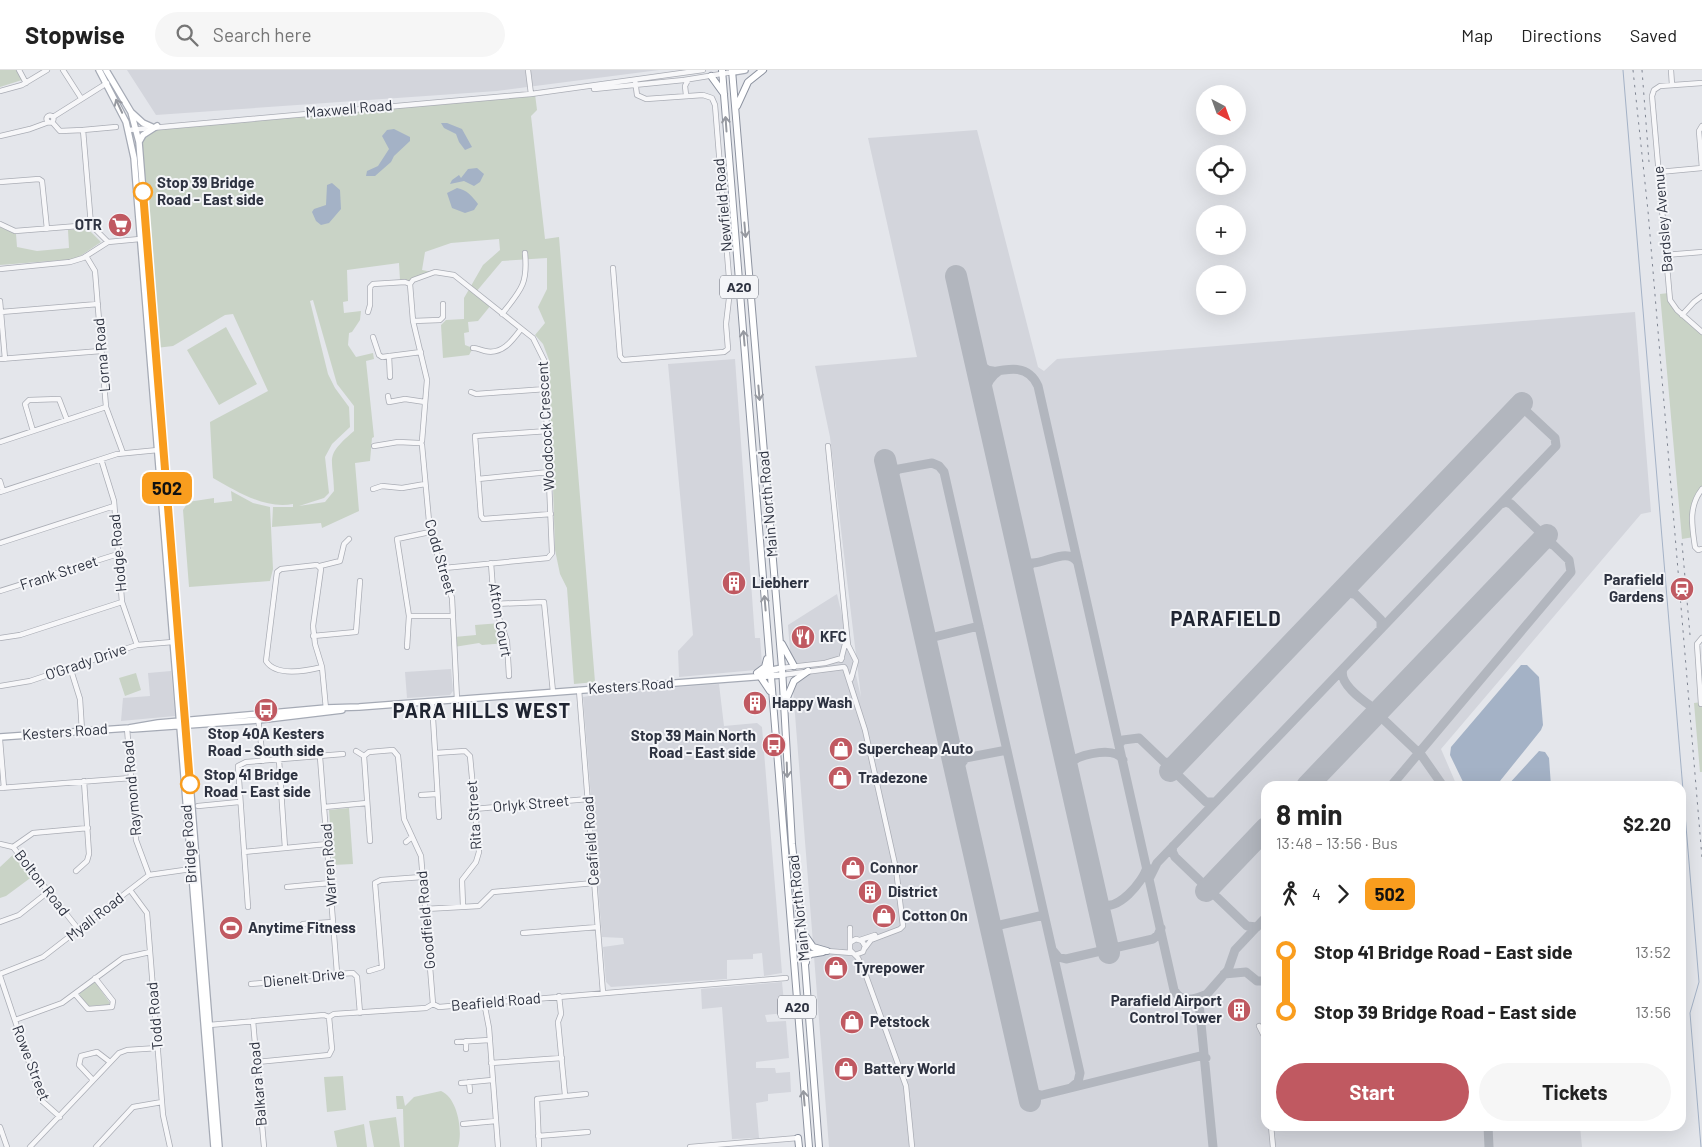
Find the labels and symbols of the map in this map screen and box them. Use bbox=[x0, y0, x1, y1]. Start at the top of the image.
north arrow bbox=[1196, 85, 1246, 135]
street label: Maxwell Road bbox=[305, 95, 393, 121]
one-way arrow bbox=[114, 99, 123, 114]
one-way arrow bbox=[722, 117, 731, 133]
street label: Newfield Road bbox=[709, 158, 735, 253]
street label: Bardsley Avenue bbox=[1648, 165, 1676, 273]
place label: Stop 39 Bridge Road - East side bbox=[157, 173, 264, 208]
marker: Stop 39 Bridge Road - East side bbox=[133, 182, 153, 202]
supermarket icon: OTR bbox=[107, 212, 133, 238]
place label: OTR bbox=[75, 215, 102, 233]
one-way arrow bbox=[740, 222, 750, 238]
road number: A20 bbox=[720, 276, 758, 298]
street label: Lorna Road bbox=[89, 317, 113, 393]
one-way arrow bbox=[739, 331, 748, 347]
street label: Woodcock Crescent bbox=[533, 361, 557, 491]
one-way arrow bbox=[754, 384, 763, 400]
street label: Main North Road bbox=[753, 450, 781, 558]
line badge: 502 bbox=[138, 472, 196, 504]
street label: Hodge Road bbox=[105, 513, 129, 593]
street label: Codd Street bbox=[422, 517, 460, 597]
street label: Frank Street bbox=[17, 551, 100, 593]
building icon: Liebherr bbox=[721, 570, 747, 596]
place label: Parafield Gardens bbox=[1604, 570, 1664, 605]
place label: Liebherr bbox=[752, 573, 809, 591]
station icon: Parafield Gardens bbox=[1669, 576, 1695, 602]
street label: Afton Court bbox=[486, 581, 516, 658]
one-way arrow bbox=[760, 596, 769, 612]
district label: PARAFIELD bbox=[1170, 606, 1282, 630]
restaurant icon: KFC bbox=[790, 624, 816, 650]
place label: KFC bbox=[820, 627, 847, 645]
street label: O'Grady Drive bbox=[42, 639, 129, 683]
street label: Kesters Road bbox=[587, 673, 674, 697]
building icon: Happy Wash bbox=[742, 690, 768, 716]
place label: Happy Wash bbox=[772, 693, 853, 711]
bus stop icon: Stop 40A Kesters Road - South side bbox=[253, 697, 279, 723]
district label: PARA HILLS WEST bbox=[393, 698, 571, 722]
street label: Kesters Road bbox=[21, 719, 108, 743]
place label: Stop 40A Kesters Road - South side bbox=[208, 724, 325, 759]
place label: Stop 39 Main North Road - East side bbox=[631, 726, 756, 761]
bus stop icon: Stop 39 Main North Road - East side bbox=[761, 732, 787, 758]
shop icon: Supercheap Auto bbox=[828, 736, 854, 762]
street label: Raymond Road bbox=[118, 739, 144, 837]
place label: Supercheap Auto bbox=[858, 739, 973, 757]
one-way arrow bbox=[783, 762, 792, 778]
place label: Stop 41 Bridge Road - East side bbox=[204, 765, 311, 800]
shop icon: Tradezone bbox=[827, 765, 853, 791]
place label: Tradezone bbox=[858, 768, 928, 786]
marker: Stop 41 Bridge Road - East side bbox=[180, 774, 200, 794]
street label: Rita Street bbox=[462, 779, 484, 851]
street label: Orlyk Street bbox=[492, 791, 570, 815]
street label: Ceafield Road bbox=[578, 796, 602, 886]
street label: Bridge Road bbox=[176, 804, 200, 884]
street label: Warren Road bbox=[316, 823, 340, 907]
street label: Bolton Road bbox=[11, 846, 74, 919]
street label: Main North Road bbox=[783, 854, 813, 962]
shop icon: Connor bbox=[840, 855, 866, 881]
place label: Connor bbox=[870, 858, 918, 876]
street label: Goodfield Road bbox=[412, 870, 438, 970]
building icon: District bbox=[857, 879, 883, 905]
place label: District bbox=[888, 882, 938, 900]
street label: Myall Road bbox=[62, 888, 127, 944]
shop icon: Cotton On bbox=[871, 903, 897, 929]
place label: Cotton On bbox=[902, 906, 968, 924]
sports icon: Anytime Fitness bbox=[218, 915, 244, 941]
place label: Anytime Fitness bbox=[248, 918, 356, 936]
shop icon: Tyrepower bbox=[823, 955, 849, 981]
place label: Tyrepower bbox=[854, 958, 925, 976]
street label: Dienelt Drive bbox=[262, 964, 346, 990]
street label: Todd Road bbox=[142, 981, 166, 1051]
street label: Beafield Road bbox=[450, 988, 542, 1014]
place label: Parafield Airport Control Tower bbox=[1111, 991, 1222, 1026]
road number: A20 bbox=[778, 996, 816, 1019]
building icon: Parafield Airport Control Tower bbox=[1226, 997, 1252, 1023]
shop icon: Petstock bbox=[839, 1009, 865, 1035]
place label: Petstock bbox=[870, 1012, 930, 1030]
street label: Rowe Street bbox=[9, 1022, 55, 1103]
street label: Balkara Road bbox=[244, 1041, 270, 1127]
shop icon: Battery World bbox=[833, 1056, 859, 1082]
place label: Battery World bbox=[864, 1059, 955, 1077]
one-way arrow bbox=[800, 1091, 809, 1107]

